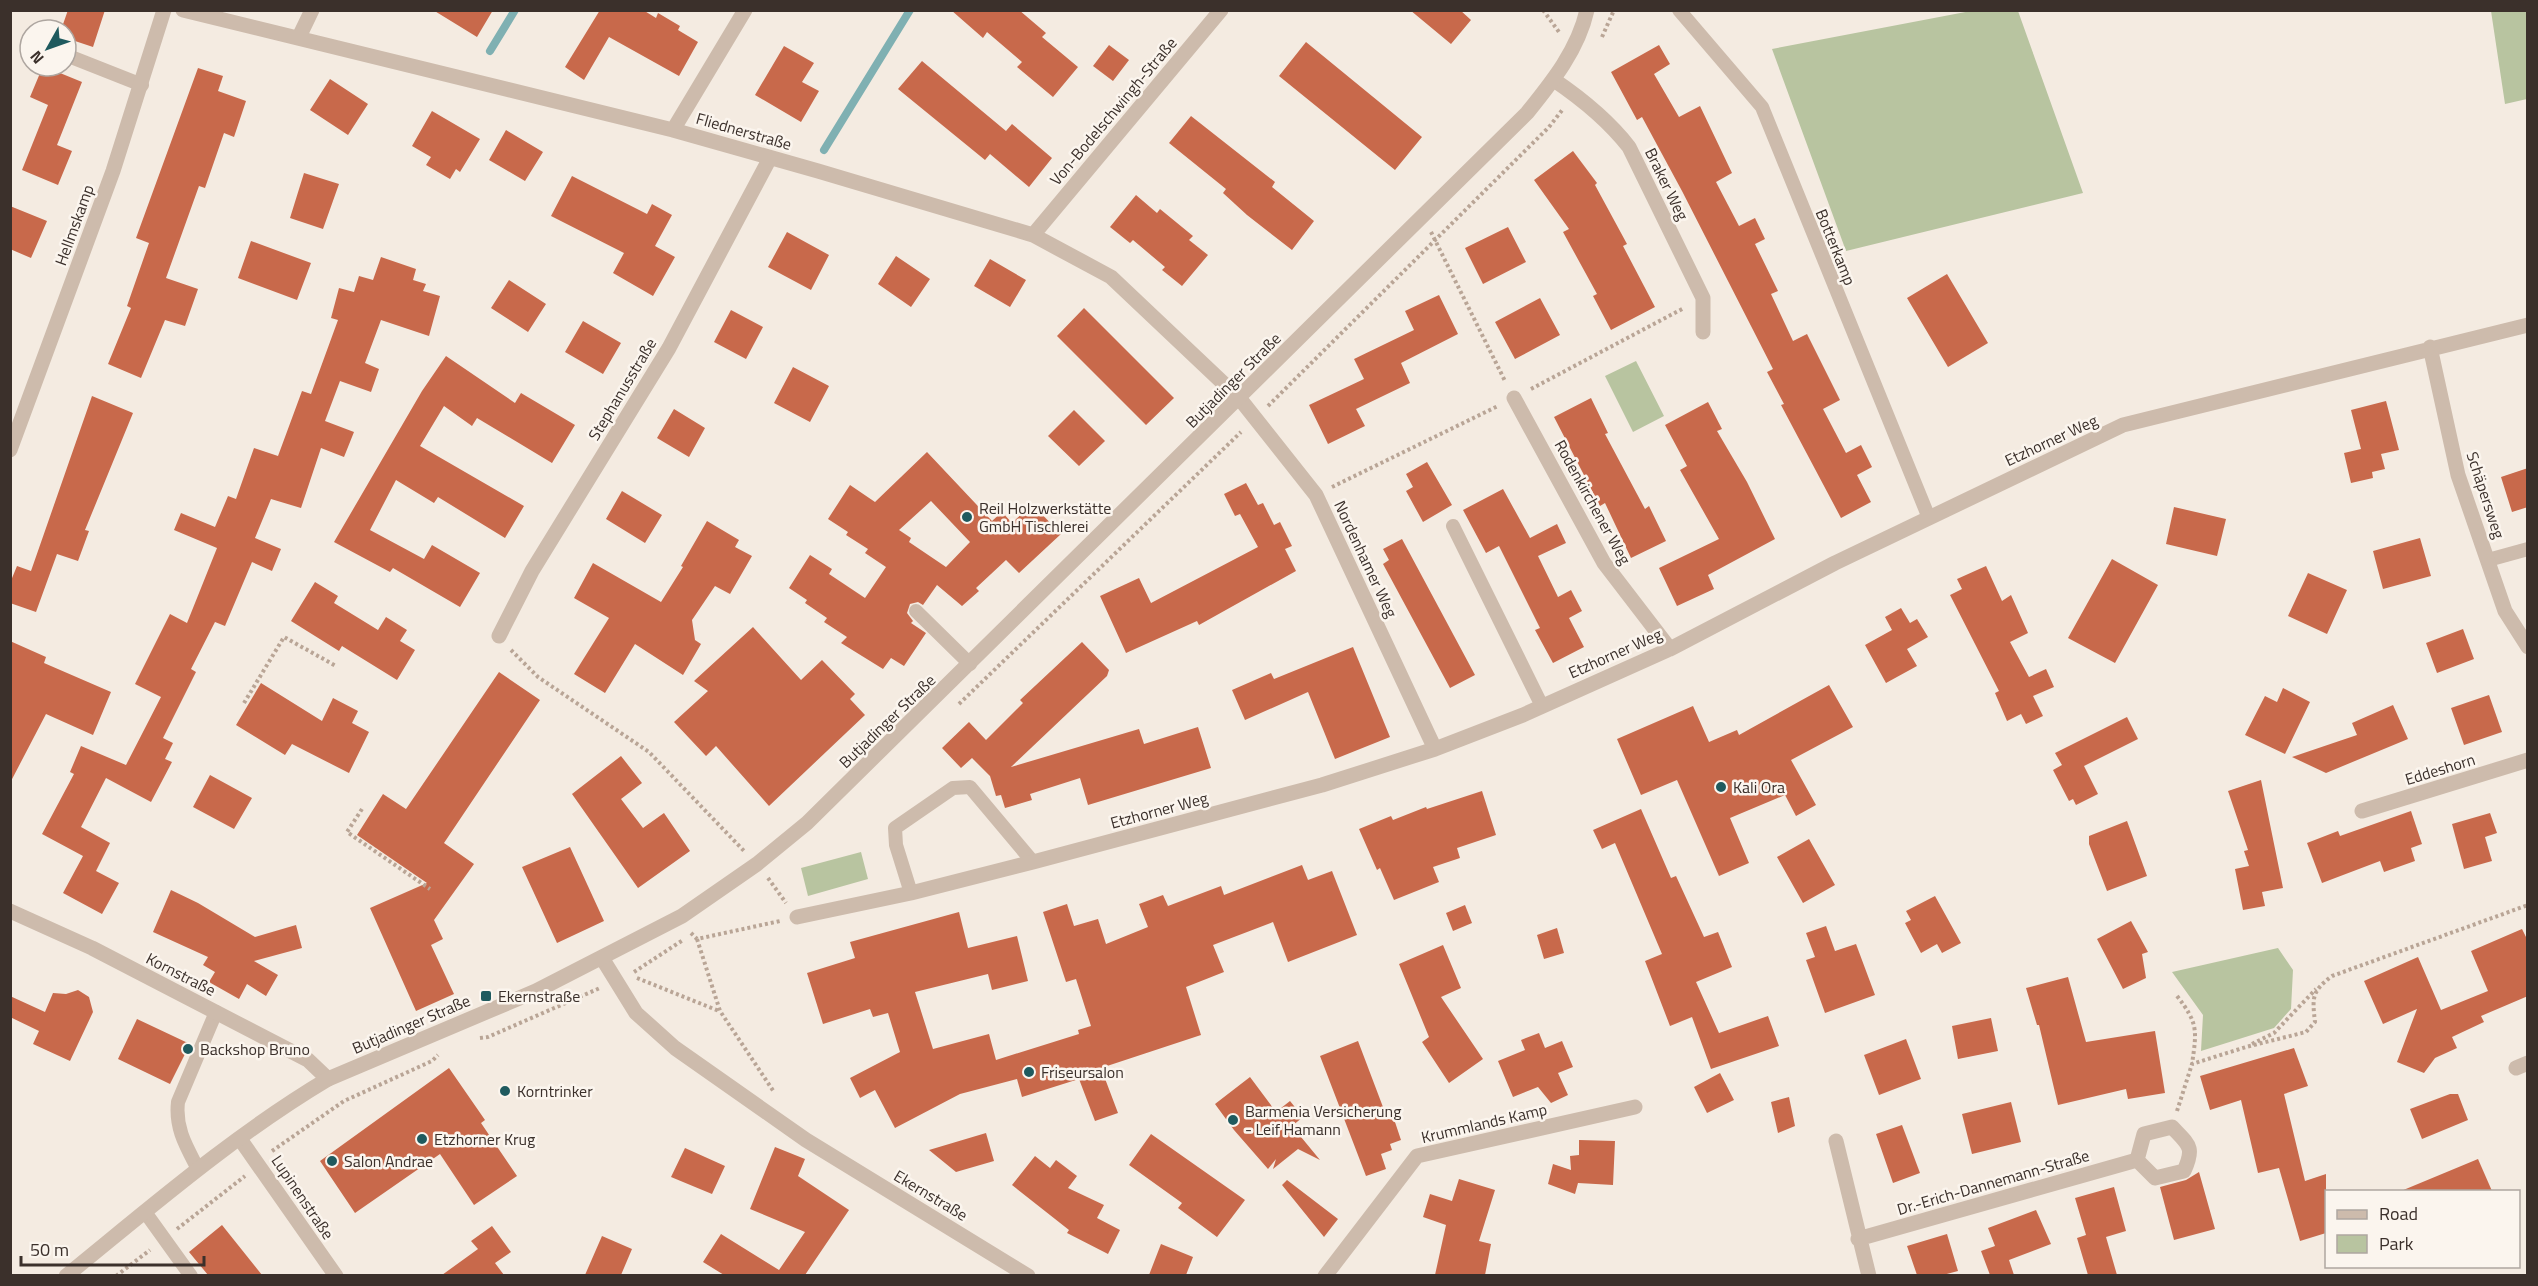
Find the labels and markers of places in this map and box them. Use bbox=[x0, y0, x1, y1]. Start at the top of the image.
place label: Reil Holzwerkstätte GmbH Tischlerei bbox=[979, 496, 1111, 538]
marker: Reil Holzwerkstätte GmbH Tischlerei bbox=[960, 510, 974, 524]
place label: Kali Ora bbox=[1733, 775, 1785, 799]
marker: Kali Ora bbox=[1714, 780, 1728, 794]
place label: Ekernstraße bbox=[498, 984, 580, 1008]
marker: Ekernstraße bbox=[479, 989, 493, 1003]
place label: Backshop Bruno bbox=[200, 1037, 310, 1061]
marker: Backshop Bruno bbox=[181, 1042, 195, 1056]
place label: Friseursalon bbox=[1041, 1060, 1124, 1084]
marker: Friseursalon bbox=[1022, 1065, 1036, 1079]
place label: Korntrinker bbox=[517, 1079, 593, 1103]
marker: Korntrinker bbox=[498, 1084, 512, 1098]
place label: Barmenia Versicherung - Leif Hamann bbox=[1245, 1099, 1401, 1141]
marker: Barmenia Versicherung - Leif Hamann bbox=[1226, 1113, 1240, 1127]
place label: Etzhorner Krug bbox=[434, 1127, 535, 1151]
marker: Etzhorner Krug bbox=[415, 1132, 429, 1146]
place label: Salon Andrae bbox=[344, 1149, 433, 1173]
marker: Salon Andrae bbox=[325, 1154, 339, 1168]

